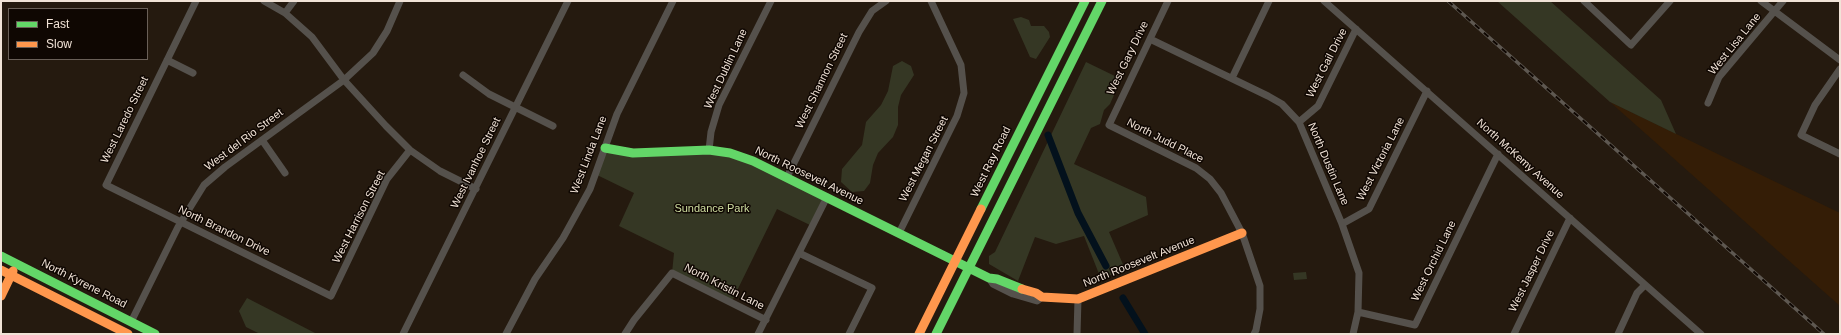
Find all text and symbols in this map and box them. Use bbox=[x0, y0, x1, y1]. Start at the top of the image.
legend bbox=[8, 8, 148, 60]
street label: West Lisa Lane bbox=[1706, 10, 1764, 78]
text: Fast bbox=[46, 17, 69, 31]
street label: West Gary Drive bbox=[1104, 19, 1152, 97]
street label: West Gail Drive bbox=[1304, 26, 1350, 100]
street label: West Dublin Lane bbox=[702, 27, 750, 111]
street label: West Shannon Street bbox=[793, 31, 851, 131]
text: Slow bbox=[46, 37, 72, 51]
street label: West Laredo Street bbox=[98, 75, 152, 165]
street label: West del Rio Street bbox=[202, 106, 286, 174]
street label: West Linda Lane bbox=[568, 114, 610, 196]
street label: West Megan Street bbox=[897, 114, 951, 204]
street label: West Ivanhoe Street bbox=[448, 115, 504, 211]
street label: West Victoria Lane bbox=[1354, 115, 1408, 203]
street label: North Judd Place bbox=[1124, 116, 1206, 166]
street label: North McKemy Avenue bbox=[1474, 116, 1566, 202]
street label: North Dustin Lane bbox=[1305, 121, 1351, 207]
street label: West Ray Road bbox=[968, 125, 1014, 199]
street label: North Roosevelt Avenue bbox=[753, 144, 865, 208]
street label: West Harrison Street bbox=[330, 169, 388, 265]
park label: Sundance Park bbox=[674, 202, 750, 216]
street label: North Brandon Drive bbox=[176, 203, 272, 259]
street label: West Orchid Lane bbox=[1409, 219, 1459, 303]
street label: West Jasper Drive bbox=[1506, 228, 1558, 314]
street label: North Roosevelt Avenue bbox=[1081, 234, 1197, 290]
street label: North Kyrene Road bbox=[39, 257, 129, 311]
street label: North Kristin Lane bbox=[682, 261, 766, 313]

